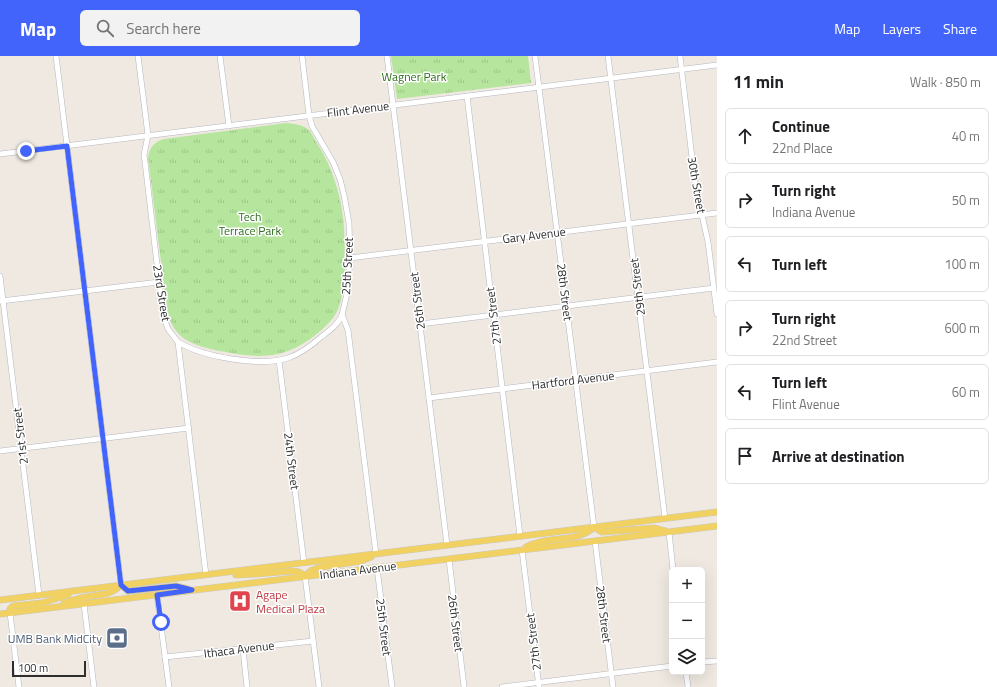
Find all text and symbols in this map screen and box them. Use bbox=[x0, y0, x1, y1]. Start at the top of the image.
search box bbox=[80, 10, 360, 46]
text: Map bbox=[20, 14, 56, 43]
icon: search bbox=[94, 17, 116, 39]
text: Search here bbox=[126, 17, 201, 40]
text: Map bbox=[834, 18, 860, 39]
text: Layers bbox=[882, 18, 921, 39]
text: Share bbox=[943, 18, 977, 39]
park label: Wagner Park bbox=[382, 67, 447, 86]
text: 11 min bbox=[733, 69, 784, 95]
text: Walk · 850 m bbox=[910, 72, 981, 92]
street label: Flint Avenue bbox=[326, 96, 390, 122]
text: Continue bbox=[772, 115, 830, 138]
icon: ahead bbox=[734, 125, 756, 147]
text: 40 m bbox=[952, 126, 980, 146]
text: 22nd Place bbox=[772, 138, 833, 158]
route end bbox=[17, 142, 35, 160]
street label: 30th Street bbox=[683, 155, 711, 216]
text: Turn right bbox=[772, 179, 836, 202]
icon: right bbox=[734, 189, 756, 211]
text: 50 m bbox=[952, 190, 980, 210]
text: Indiana Avenue bbox=[772, 202, 855, 222]
park label: Tech Terrace Park bbox=[219, 207, 281, 240]
street label: Gary Avenue bbox=[501, 222, 567, 248]
street label: 25th Street bbox=[336, 236, 358, 295]
icon: left bbox=[734, 253, 756, 275]
text: Turn left bbox=[772, 253, 827, 276]
text: 100 m bbox=[944, 254, 980, 274]
street label: 29th Street bbox=[624, 256, 650, 317]
street label: 28th Street bbox=[552, 262, 578, 323]
street label: 23rd Street bbox=[148, 263, 176, 324]
street label: 26th Street bbox=[404, 270, 430, 331]
street label: 27th Street bbox=[480, 285, 506, 346]
text: Turn right bbox=[772, 307, 836, 330]
icon: right bbox=[734, 317, 756, 339]
text: 600 m bbox=[944, 318, 980, 338]
text: 22nd Street bbox=[772, 330, 837, 350]
street label: Hartford Avenue bbox=[531, 366, 615, 394]
text: Turn left bbox=[772, 371, 827, 394]
icon: left bbox=[734, 381, 756, 403]
text: 60 m bbox=[952, 382, 980, 402]
text: Flint Avenue bbox=[772, 394, 840, 414]
street label: 21st Street bbox=[7, 406, 33, 465]
street label: 24th Street bbox=[279, 431, 305, 492]
icon: arrive bbox=[734, 445, 756, 467]
text: Arrive at destination bbox=[772, 445, 905, 468]
street label: Indiana Avenue bbox=[319, 556, 397, 584]
map controls bbox=[669, 567, 705, 675]
button: + bbox=[669, 567, 705, 603]
street label: 28th Street bbox=[591, 584, 617, 645]
place label: Agape Medical Plaza bbox=[256, 585, 325, 618]
hospital icon: Agape Medical Plaza bbox=[227, 588, 253, 614]
street label: 26th Street bbox=[443, 593, 469, 654]
street label: 25th Street bbox=[371, 597, 397, 658]
button: − bbox=[669, 603, 705, 639]
street label: 27th Street bbox=[520, 611, 546, 672]
route start bbox=[152, 613, 170, 631]
bank icon: UMB Bank MidCity bbox=[104, 625, 130, 651]
place label: UMB Bank MidCity bbox=[8, 629, 102, 648]
street label: Ithaca Avenue bbox=[203, 635, 275, 663]
button: layers bbox=[669, 639, 705, 675]
scale bar bbox=[12, 659, 86, 678]
text: 100 m bbox=[18, 660, 48, 676]

